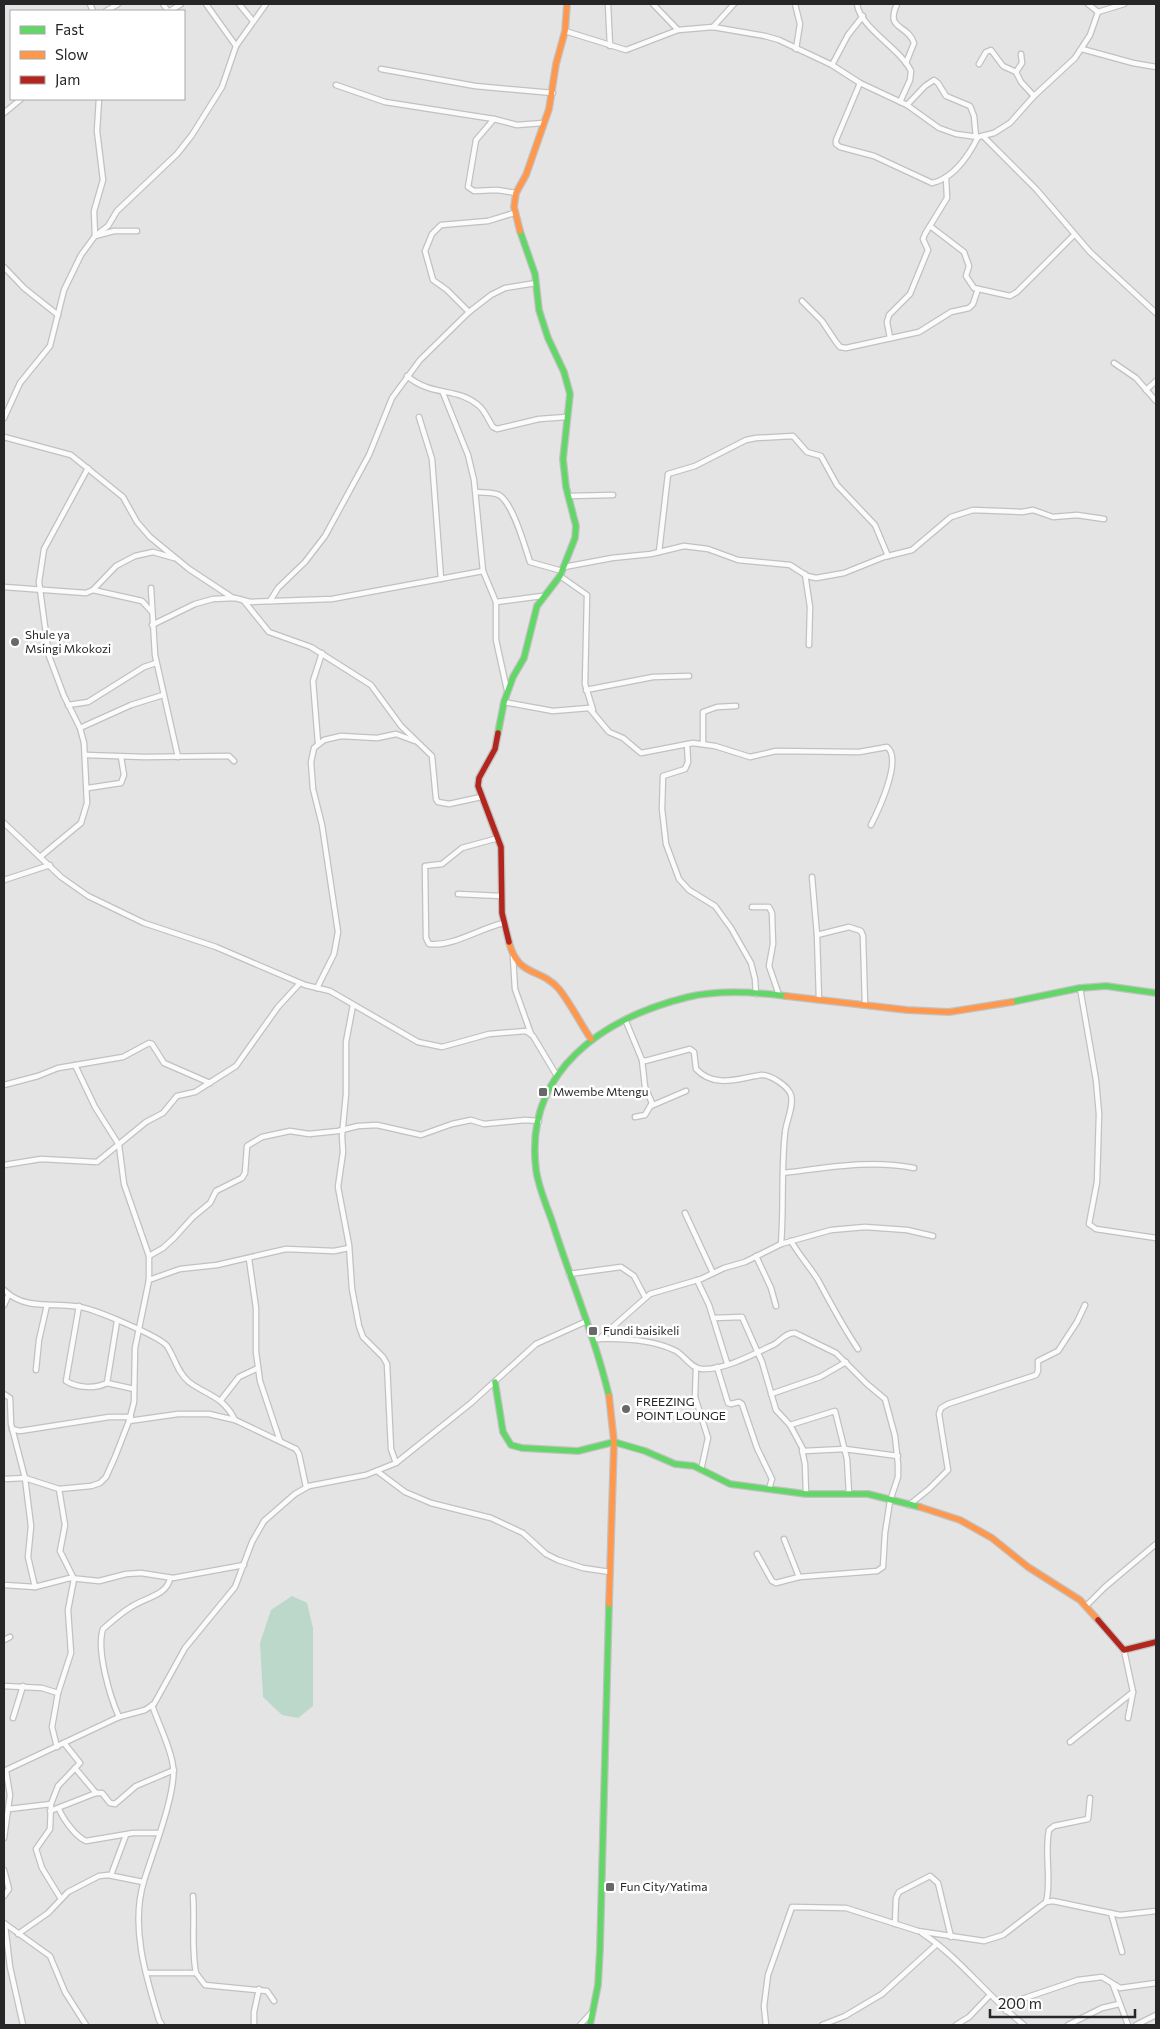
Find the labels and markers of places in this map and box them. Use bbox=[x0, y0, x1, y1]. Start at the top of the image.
place label: Shule ya Msingi Mkokozi bbox=[25, 627, 111, 655]
marker: Shule ya Msingi Mkokozi bbox=[9, 636, 21, 648]
place label: Mwembe Mtengu bbox=[553, 1084, 648, 1098]
marker: Mwembe Mtengu bbox=[537, 1086, 549, 1098]
place label: Fundi baisikeli bbox=[603, 1323, 679, 1337]
marker: Fundi baisikeli bbox=[587, 1325, 599, 1337]
place label: FREEZING POINT LOUNGE bbox=[636, 1394, 726, 1422]
marker: FREEZING POINT LOUNGE bbox=[620, 1403, 632, 1415]
place label: Fun City/Yatima bbox=[620, 1879, 707, 1893]
marker: Fun City/Yatima bbox=[604, 1881, 616, 1893]

